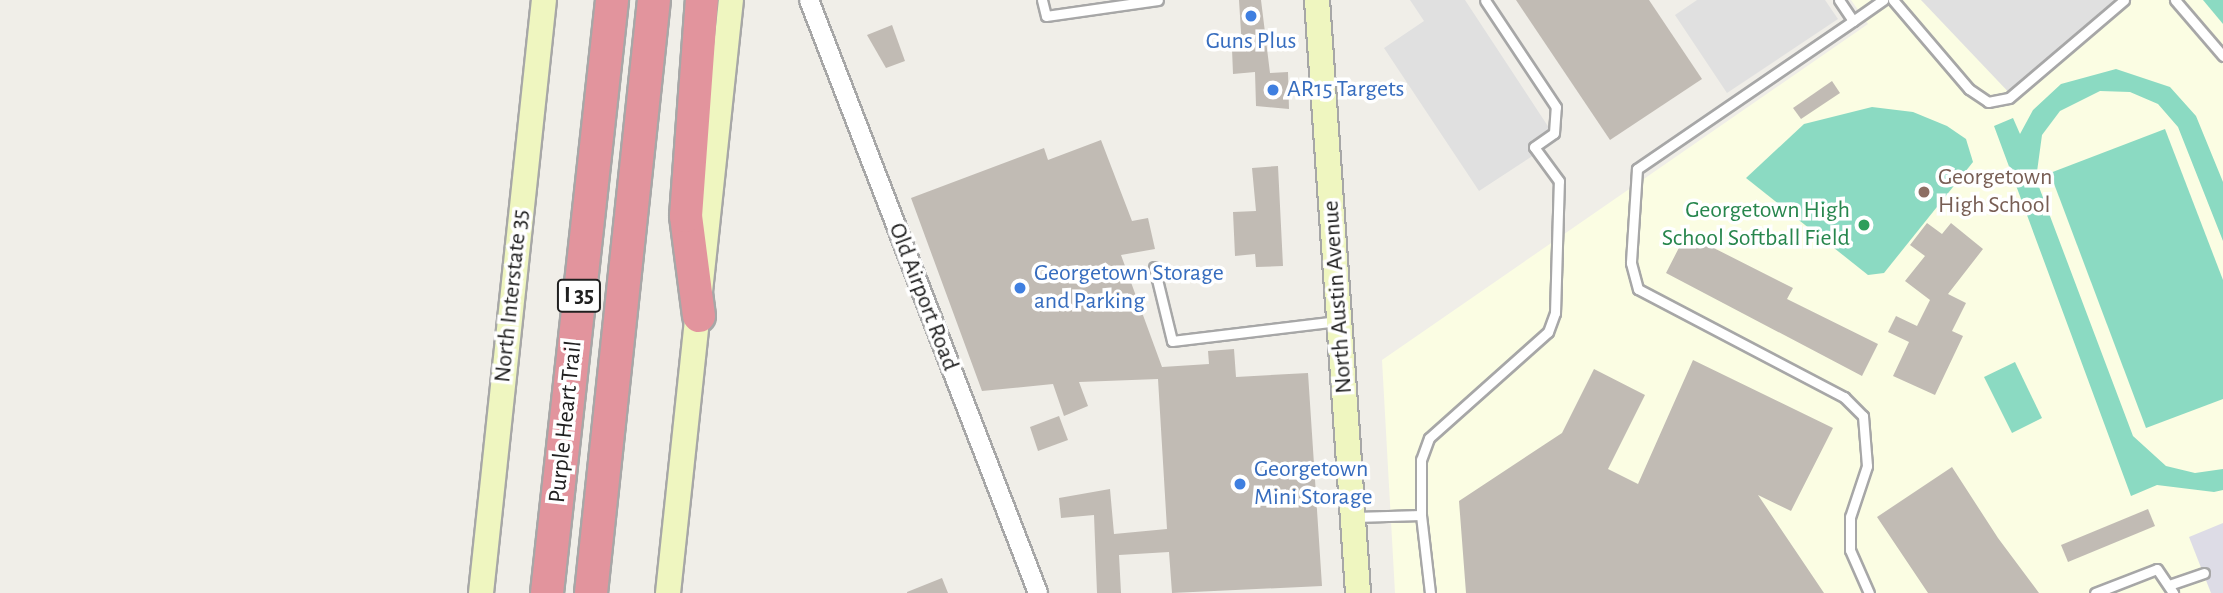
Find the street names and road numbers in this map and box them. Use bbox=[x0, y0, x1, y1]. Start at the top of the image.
street label: North Austin Avenue bbox=[1317, 199, 1359, 395]
street label: North Interstate 35 bbox=[489, 208, 535, 384]
street label: Old Airport Road bbox=[882, 219, 964, 375]
road number: I 35 bbox=[556, 276, 602, 316]
street label: Purple Heart Trail bbox=[543, 340, 589, 504]

